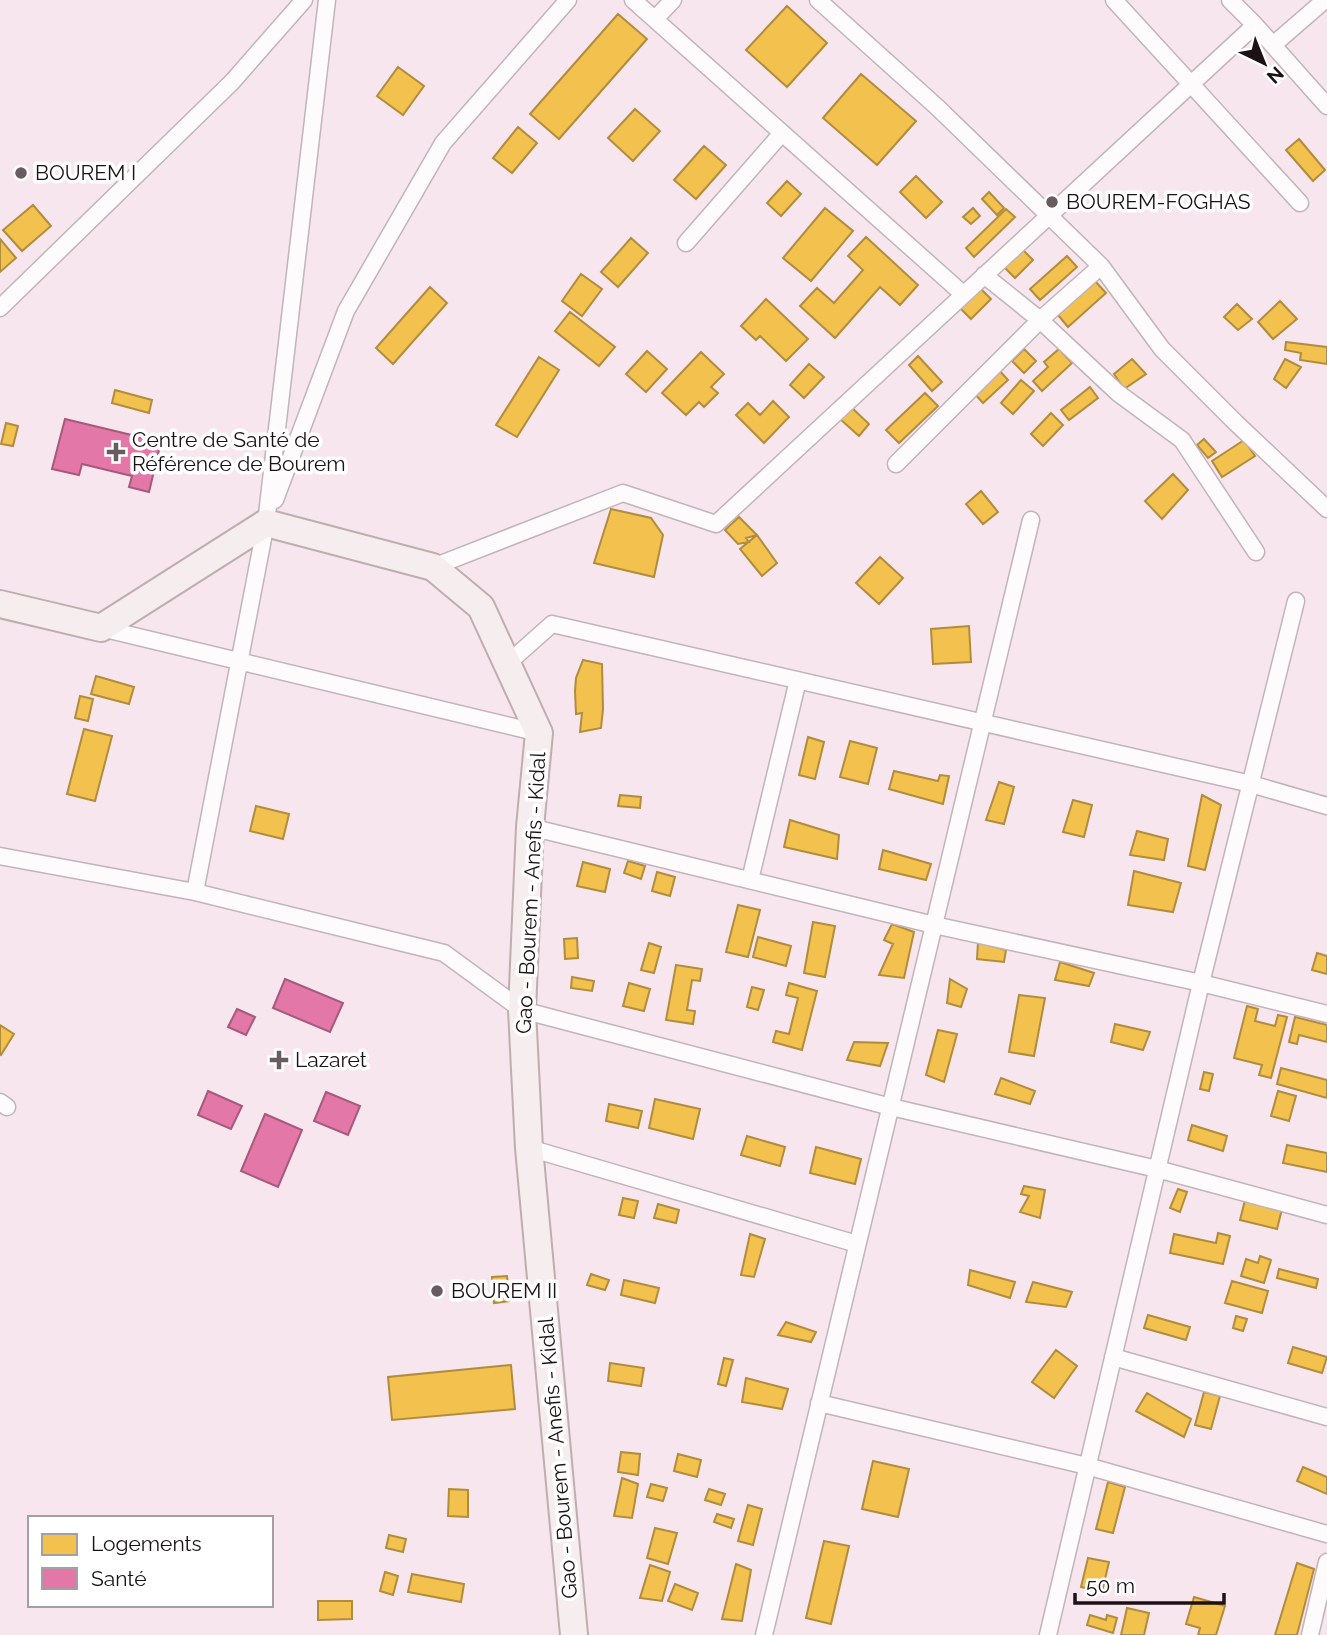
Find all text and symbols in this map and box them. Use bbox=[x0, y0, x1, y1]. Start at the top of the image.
north arrow bbox=[1229, 28, 1299, 98]
text: N bbox=[1263, 62, 1288, 88]
place label: BOUREM I bbox=[35, 160, 136, 185]
marker: BOUREM I bbox=[13, 165, 29, 181]
place label: BOUREM-FOGHAS bbox=[1066, 189, 1251, 214]
marker: BOUREM-FOGHAS bbox=[1044, 194, 1060, 210]
place label: Centre de Santé de Référence de Bourem bbox=[132, 427, 346, 476]
marker: Centre de Santé de Référence de Bourem bbox=[106, 442, 126, 462]
street label: Gao - Bourem - Anefis - Kidal bbox=[511, 751, 550, 1035]
place label: Lazaret bbox=[295, 1047, 367, 1072]
marker: Lazaret bbox=[269, 1050, 289, 1070]
place label: BOUREM II bbox=[451, 1278, 557, 1303]
marker: BOUREM II bbox=[429, 1283, 445, 1299]
street label: Gao - Bourem - Anefis - Kidal bbox=[533, 1316, 582, 1600]
legend bbox=[28, 1516, 273, 1607]
text: Logements bbox=[91, 1531, 202, 1556]
scale bar bbox=[1075, 1562, 1224, 1606]
text: Santé bbox=[91, 1566, 147, 1591]
text: 50 m bbox=[1086, 1573, 1135, 1598]

